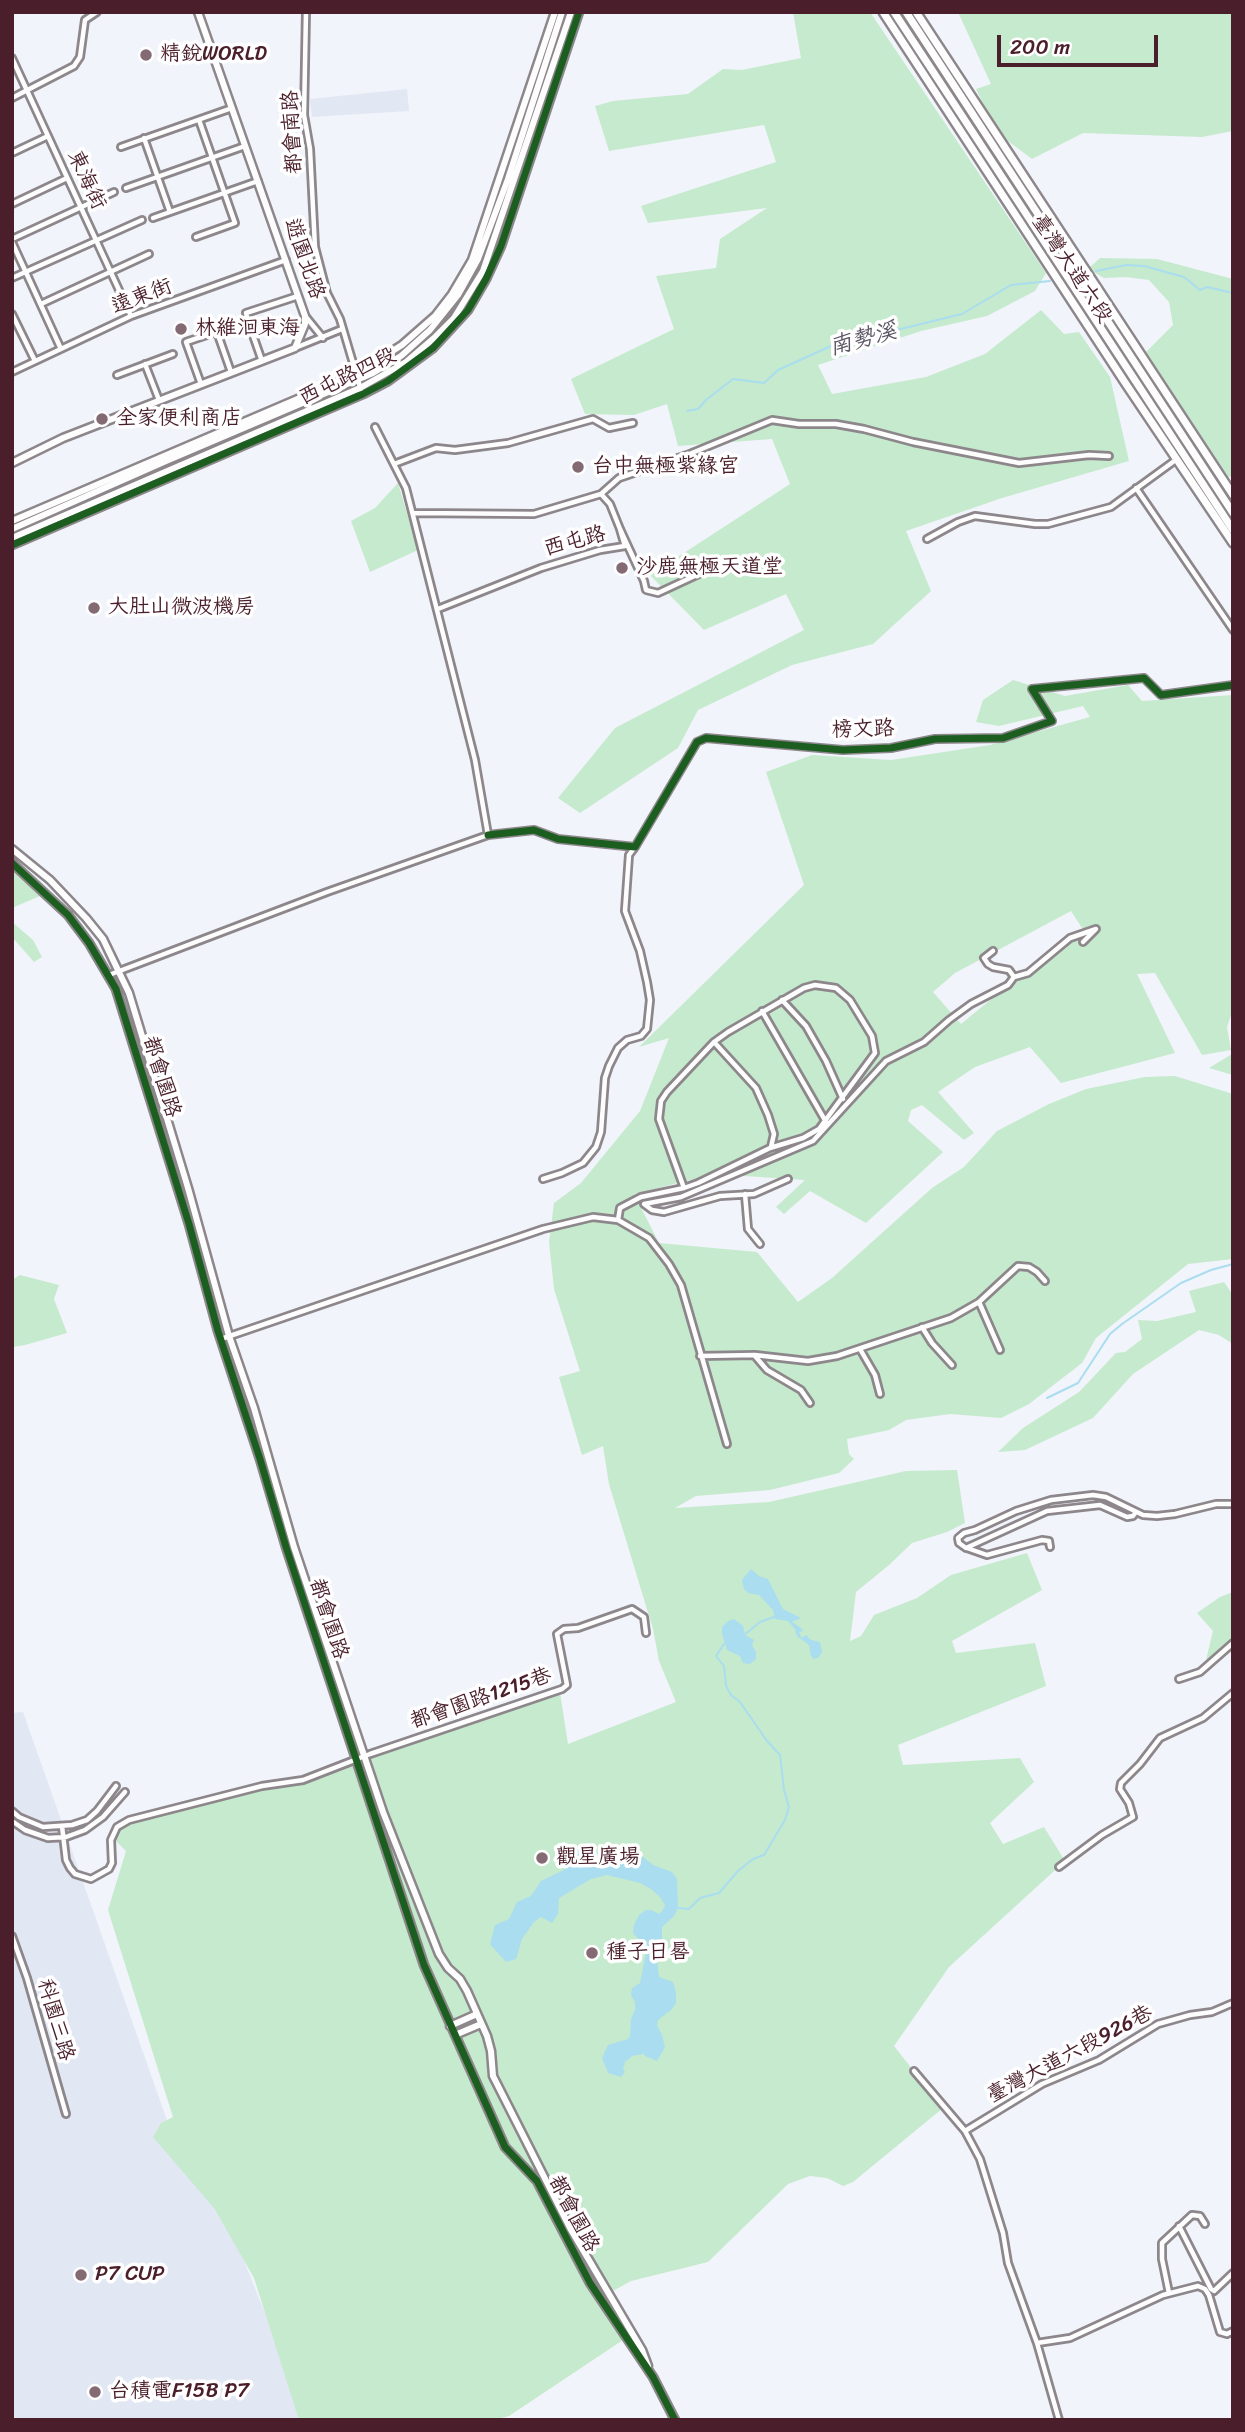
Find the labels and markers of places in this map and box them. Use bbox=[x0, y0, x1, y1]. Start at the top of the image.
place label: 精銳WORLD bbox=[160, 42, 267, 68]
marker: 精銳WORLD bbox=[138, 47, 154, 63]
place label: 林維洄東海 bbox=[195, 316, 300, 342]
marker: 林維洄東海 bbox=[173, 321, 189, 337]
place label: 全家便利商店 bbox=[116, 406, 242, 432]
marker: 全家便利商店 bbox=[94, 411, 110, 427]
place label: 台中無極紫緣宮 bbox=[592, 454, 739, 480]
marker: 台中無極紫緣宮 bbox=[570, 459, 586, 475]
place label: 沙鹿無極天道堂 bbox=[636, 555, 783, 581]
marker: 沙鹿無極天道堂 bbox=[614, 560, 630, 576]
place label: 大肚山微波機房 bbox=[108, 595, 255, 621]
marker: 大肚山微波機房 bbox=[86, 600, 102, 616]
place label: 觀星廣場 bbox=[556, 1845, 640, 1871]
marker: 觀星廣場 bbox=[534, 1850, 550, 1866]
place label: 種子日晷 bbox=[606, 1940, 690, 1966]
marker: 種子日晷 bbox=[584, 1945, 600, 1961]
place label: P7 CUP bbox=[95, 2262, 165, 2288]
marker: P7 CUP bbox=[73, 2267, 89, 2283]
place label: 台積電F15B P7 bbox=[109, 2379, 249, 2405]
marker: 台積電F15B P7 bbox=[87, 2384, 103, 2400]

